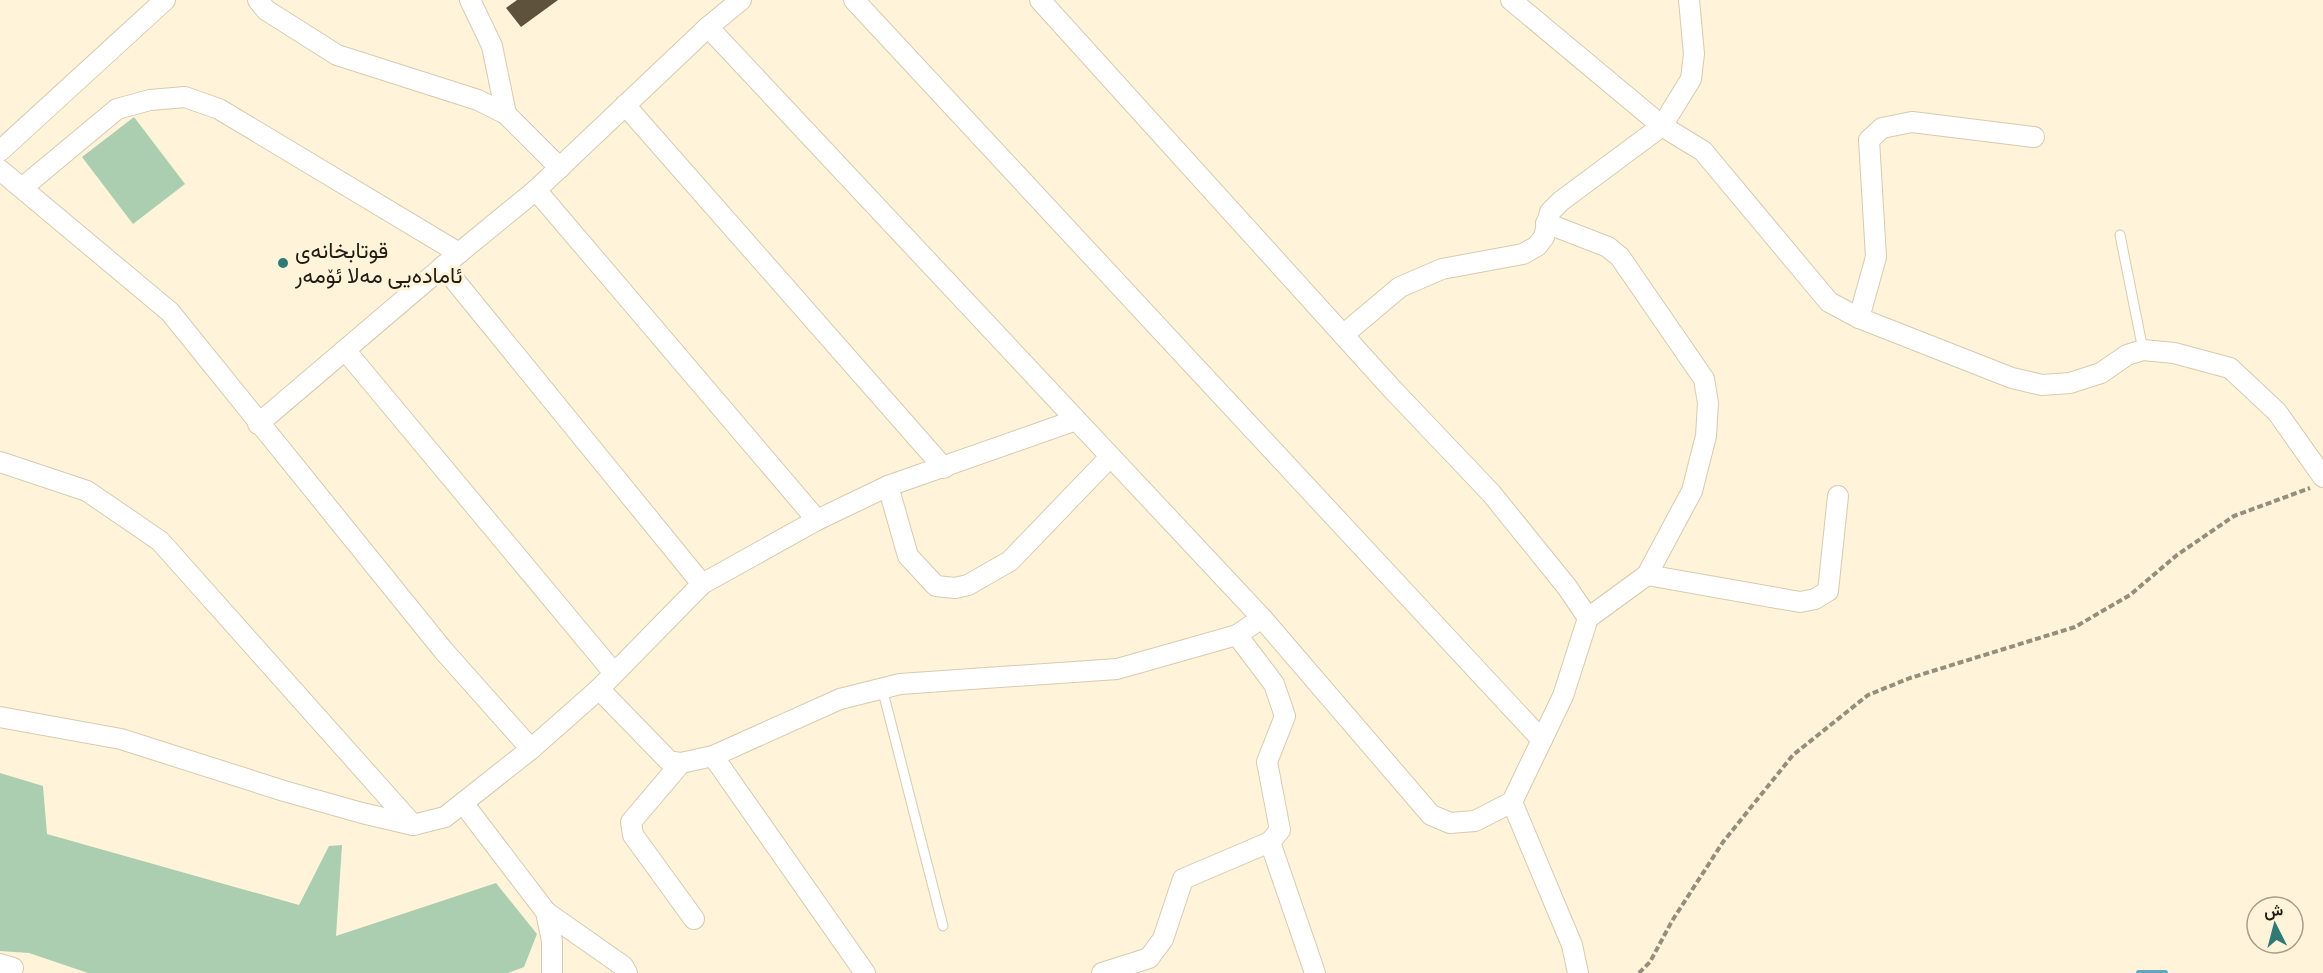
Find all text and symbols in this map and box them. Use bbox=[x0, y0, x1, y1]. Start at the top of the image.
place label: قوتابخانەی ئامادەیی مەلا ئۆمەر bbox=[294, 237, 462, 289]
marker: قوتابخانەی ئامادەیی مەلا ئۆمەر bbox=[276, 256, 290, 270]
north arrow bbox=[2245, 895, 2305, 955]
text: ش bbox=[2263, 900, 2284, 922]

